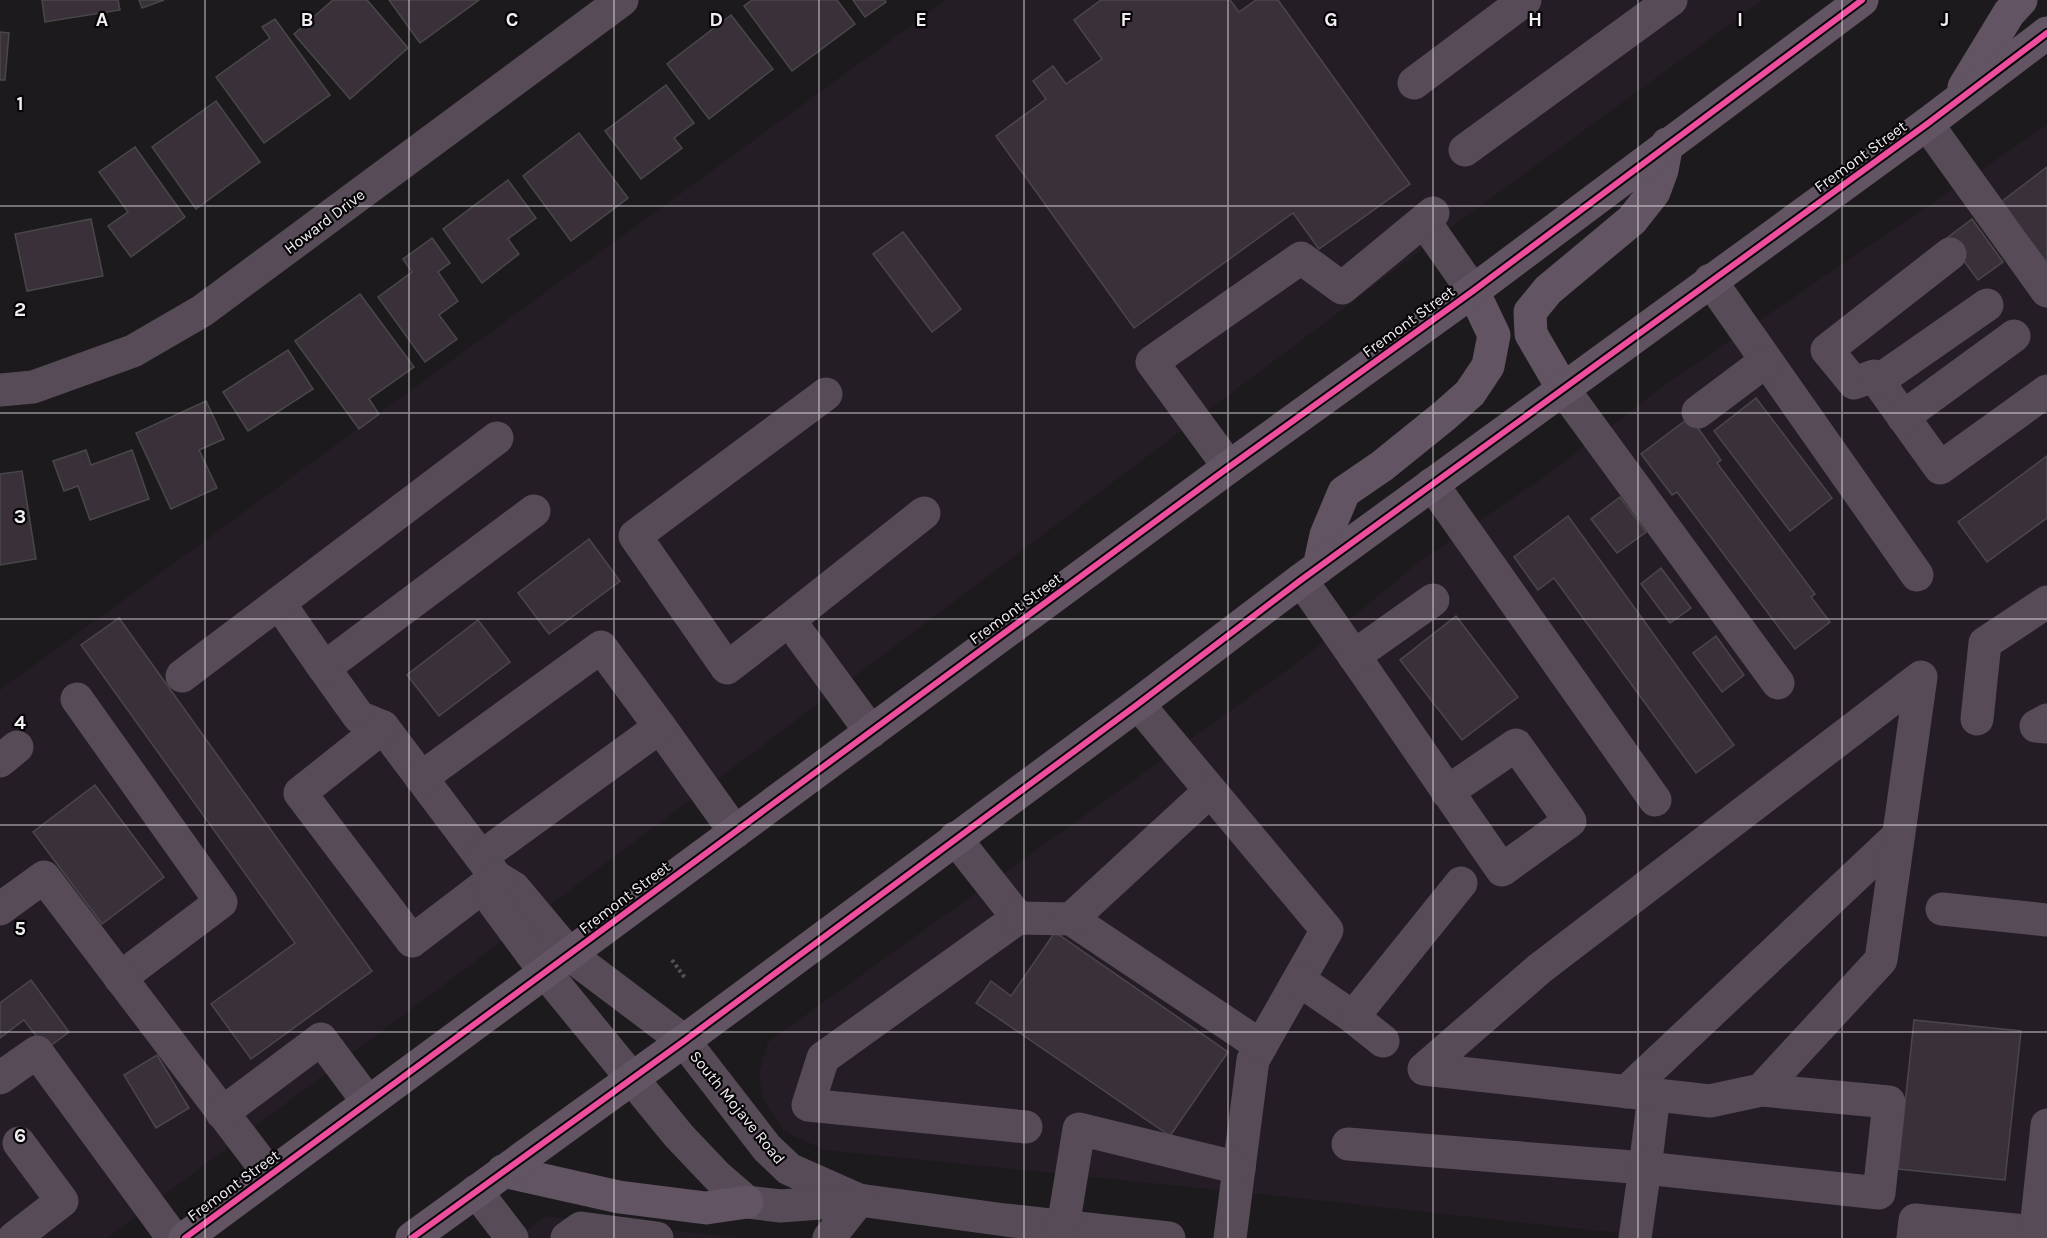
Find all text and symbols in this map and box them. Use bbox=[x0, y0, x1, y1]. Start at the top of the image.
text: A bbox=[96, 8, 109, 31]
text: B bbox=[301, 8, 313, 31]
text: C bbox=[506, 8, 518, 31]
text: D bbox=[709, 8, 723, 31]
text: E bbox=[915, 8, 927, 31]
text: F bbox=[1121, 8, 1132, 31]
text: G bbox=[1324, 8, 1338, 31]
text: H bbox=[1528, 8, 1542, 31]
text: I bbox=[1737, 8, 1743, 31]
text: J bbox=[1941, 8, 1949, 31]
text: 1 bbox=[16, 92, 24, 115]
street label: Fremont Street bbox=[1810, 117, 1910, 196]
street label: Howard Drive bbox=[280, 185, 368, 258]
street label: Fremont Street bbox=[1358, 282, 1458, 361]
text: 2 bbox=[14, 298, 26, 321]
text: 3 bbox=[14, 505, 26, 528]
street label: Fremont Street bbox=[965, 569, 1065, 648]
text: 4 bbox=[14, 711, 26, 734]
street label: Fremont Street bbox=[575, 857, 674, 938]
text: 5 bbox=[14, 917, 26, 940]
street label: South Mojave Road bbox=[686, 1047, 789, 1168]
text: 6 bbox=[14, 1124, 26, 1147]
street label: Fremont Street bbox=[183, 1146, 283, 1225]

